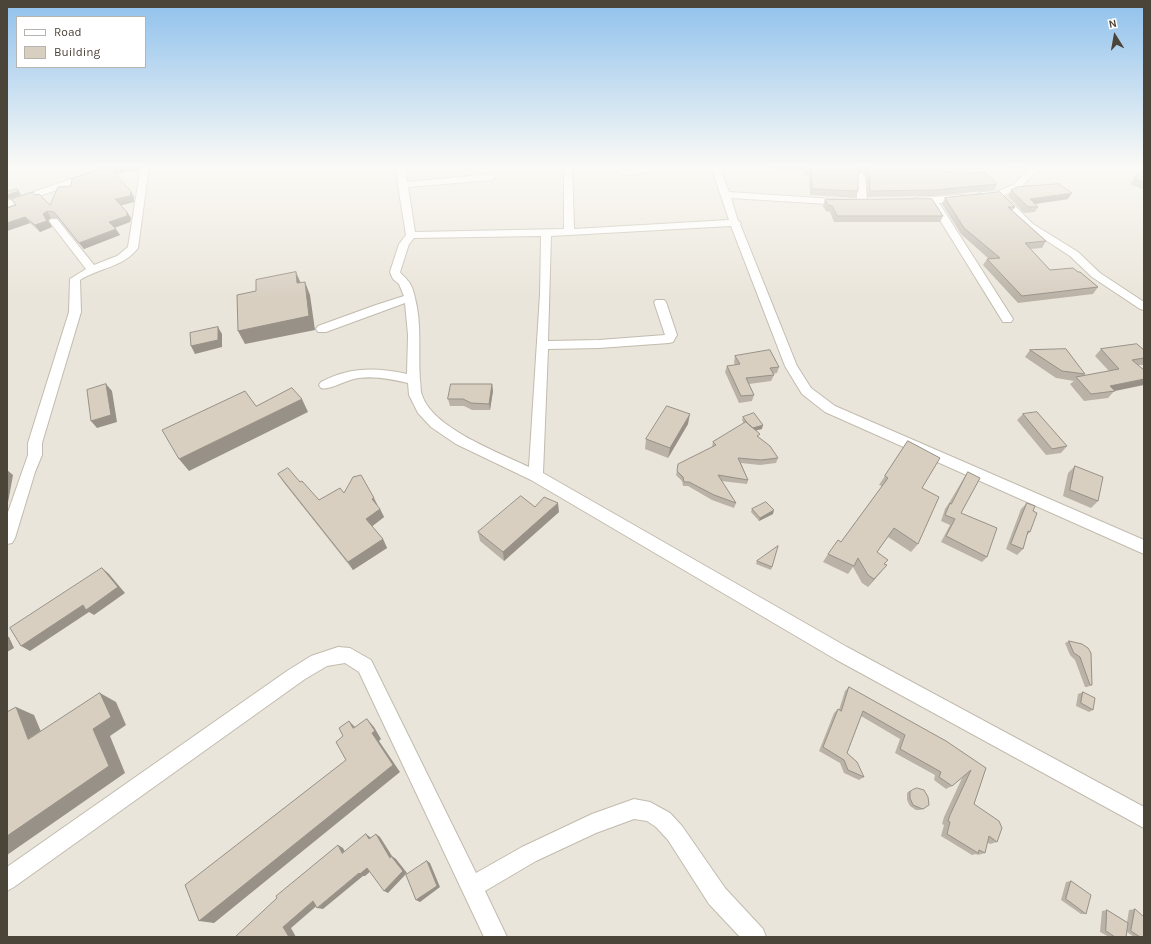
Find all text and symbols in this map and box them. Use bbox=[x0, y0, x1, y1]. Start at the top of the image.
legend bbox=[16, 16, 146, 68]
north arrow bbox=[1095, 16, 1135, 56]
text: N bbox=[1107, 17, 1118, 31]
text: Road bbox=[54, 25, 82, 39]
text: Building bbox=[54, 45, 100, 59]

